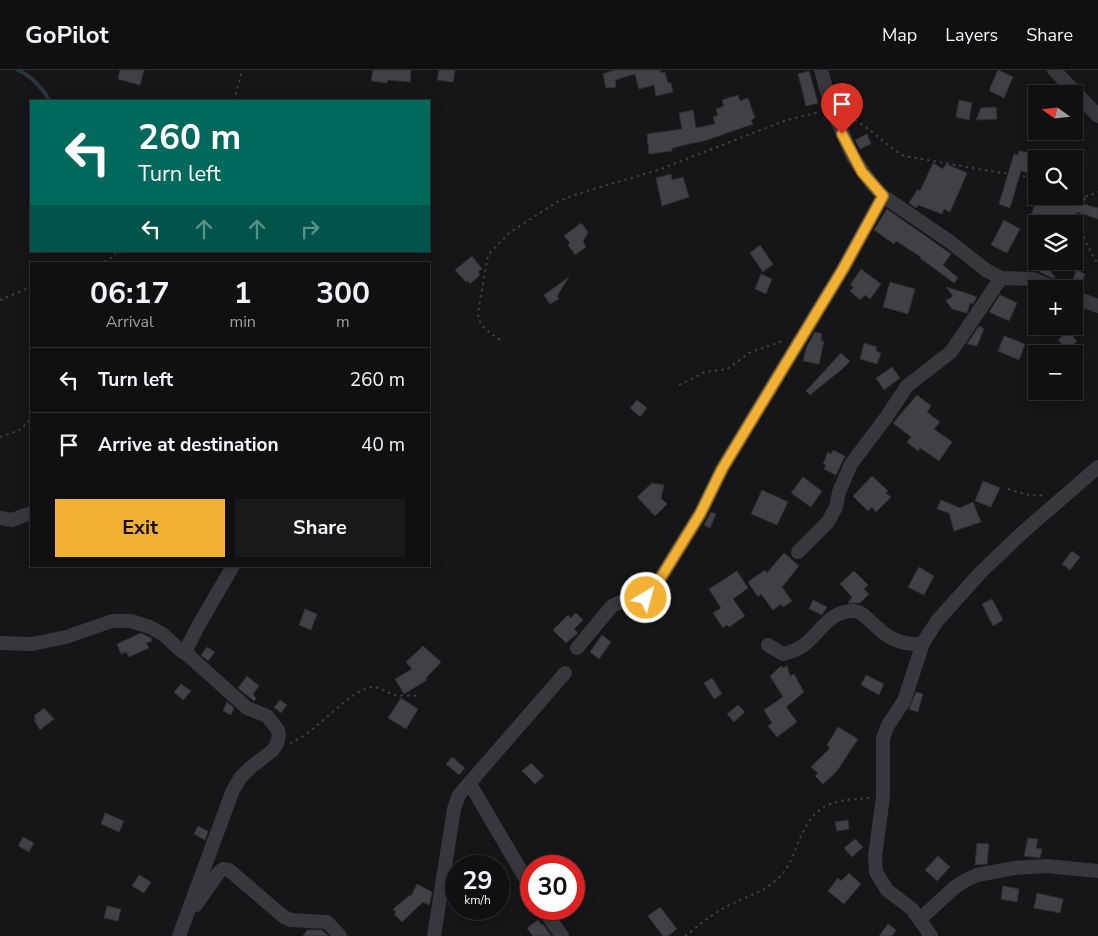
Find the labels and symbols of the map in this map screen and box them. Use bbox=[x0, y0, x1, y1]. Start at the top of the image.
pin bbox=[821, 83, 863, 134]
north arrow bbox=[1028, 85, 1082, 140]
position arrow bbox=[619, 571, 671, 623]
speed limit sign: 30 bbox=[520, 855, 585, 920]

